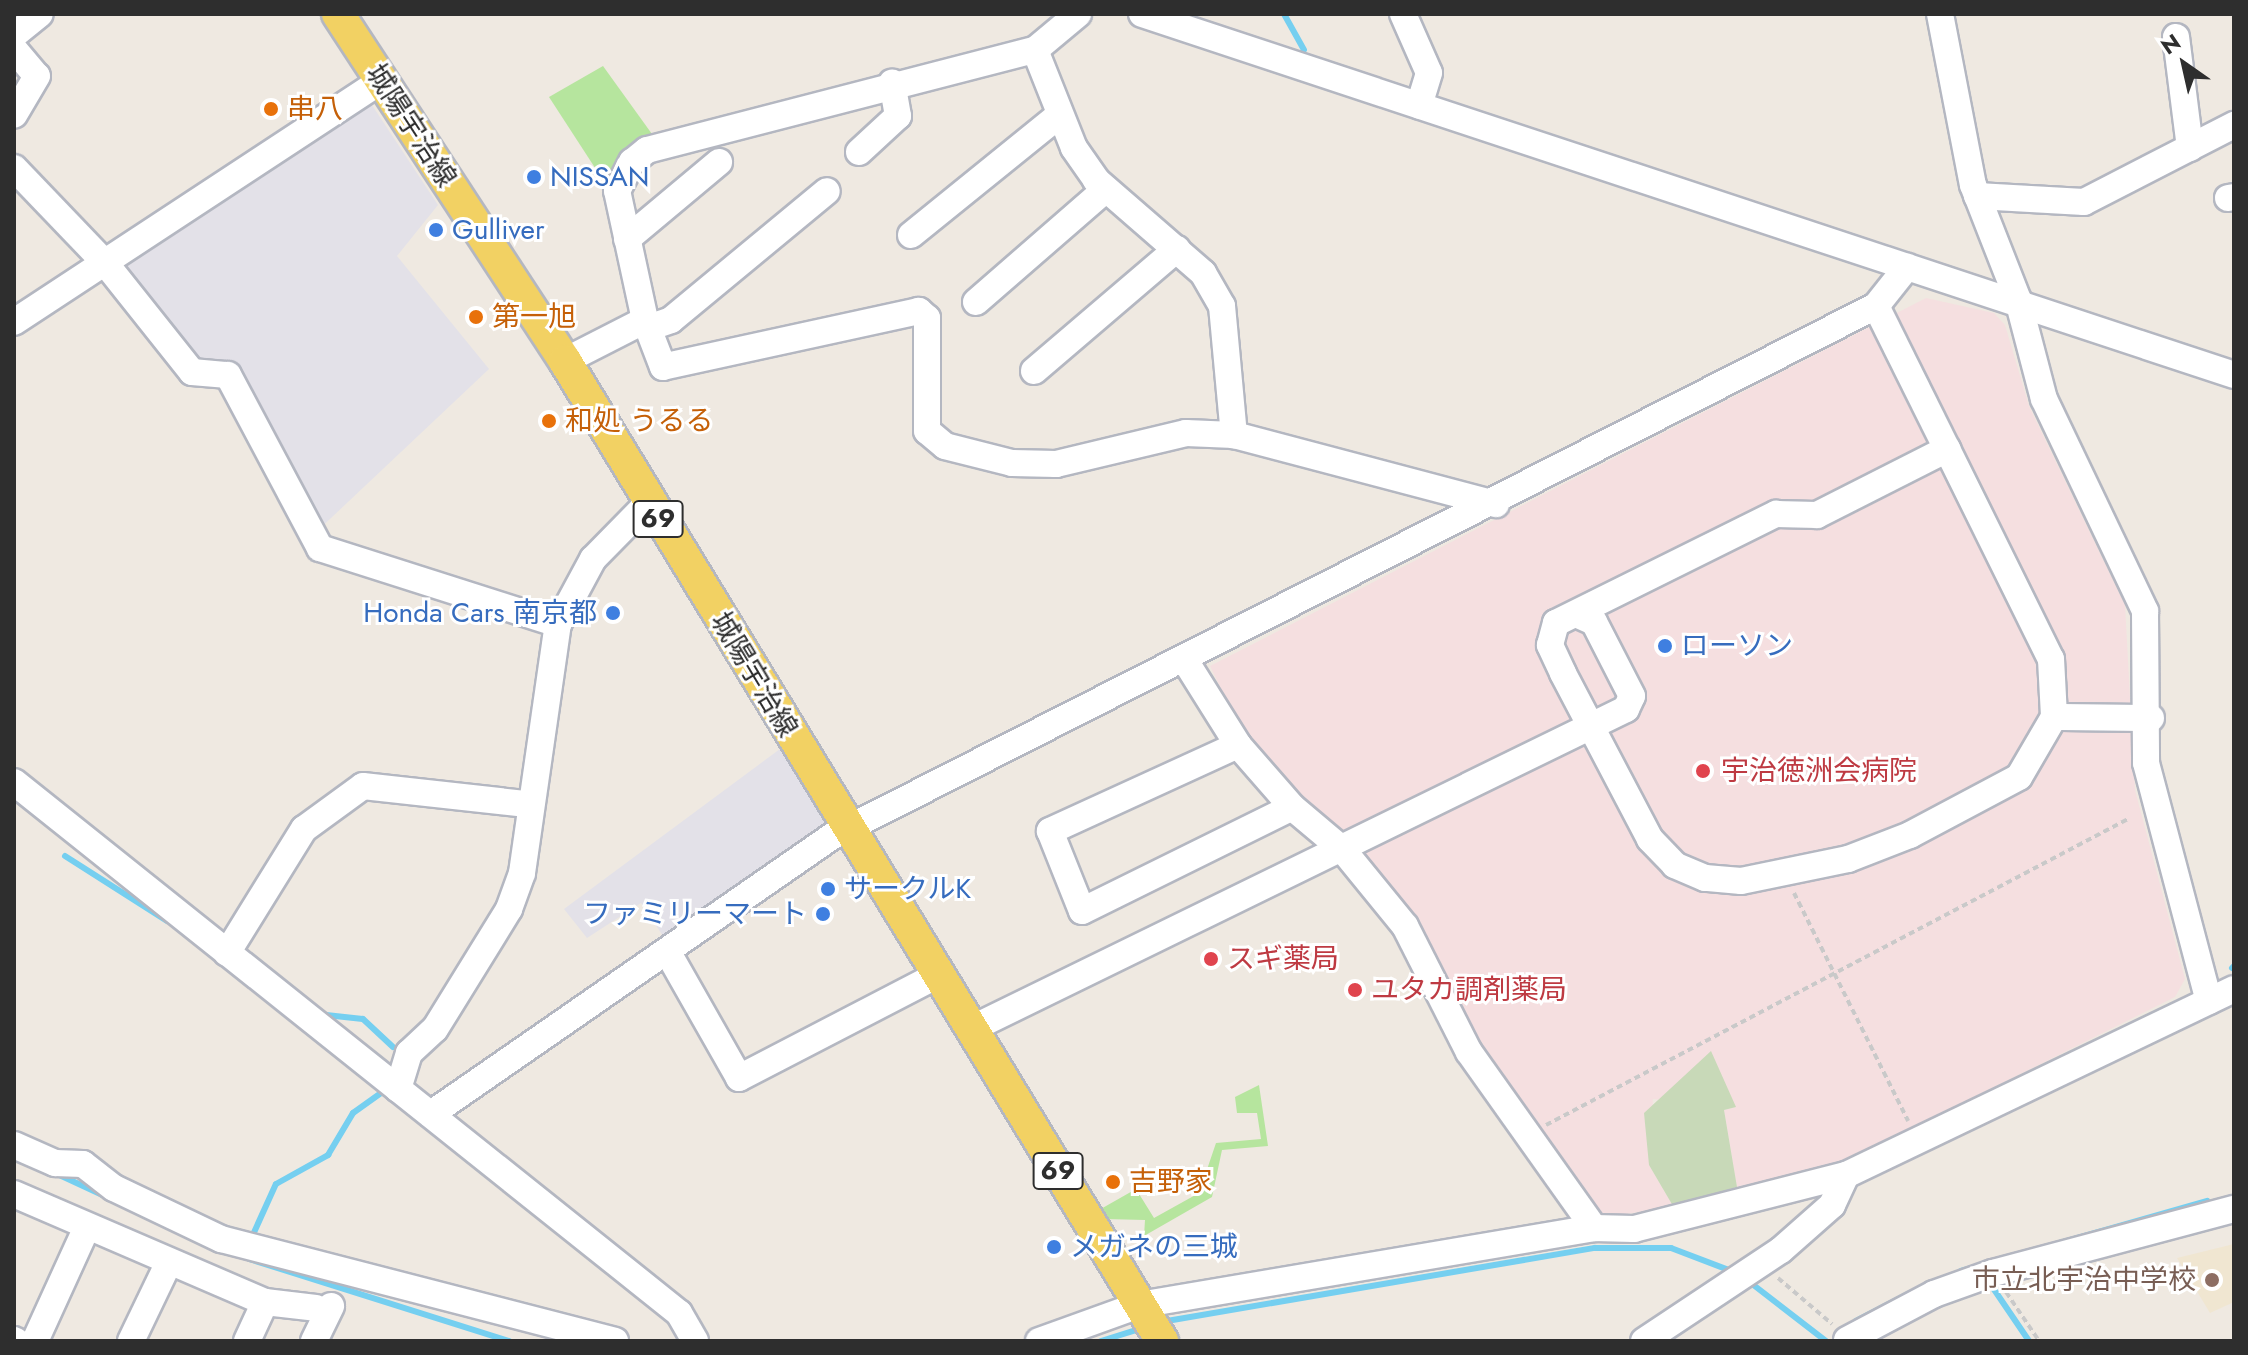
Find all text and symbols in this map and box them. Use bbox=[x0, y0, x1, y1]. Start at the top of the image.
north arrow bbox=[2144, 24, 2224, 104]
text: N bbox=[2154, 26, 2187, 62]
street label: 城陽宇治線 bbox=[359, 58, 463, 194]
place label: 串八 bbox=[287, 92, 343, 126]
marker: 串八 bbox=[262, 100, 280, 118]
place label: NISSAN bbox=[550, 160, 649, 194]
marker: NISSAN bbox=[525, 168, 543, 186]
place label: Gulliver bbox=[452, 213, 544, 247]
marker: Gulliver bbox=[427, 221, 445, 239]
place label: 第一旭 bbox=[492, 300, 576, 334]
marker: 第一旭 bbox=[467, 308, 485, 326]
place label: 和処 うるる bbox=[565, 404, 713, 438]
marker: 和処 うるる bbox=[540, 412, 558, 430]
road number: 69 bbox=[632, 497, 684, 541]
place label: Honda Cars 南京都 bbox=[363, 596, 597, 630]
marker: Honda Cars 南京都 bbox=[604, 604, 622, 622]
street label: 城陽宇治線 bbox=[704, 606, 804, 744]
place label: ローソン bbox=[1681, 629, 1793, 663]
marker: ローソン bbox=[1656, 637, 1674, 655]
place label: 宇治徳洲会病院 bbox=[1721, 754, 1917, 788]
marker: 宇治徳洲会病院 bbox=[1692, 760, 1714, 782]
place label: サークルK bbox=[844, 872, 972, 906]
marker: サークルK bbox=[819, 880, 837, 898]
place label: ファミリーマート bbox=[583, 897, 807, 931]
marker: ファミリーマート bbox=[814, 905, 832, 923]
place label: スギ薬局 bbox=[1227, 942, 1339, 976]
marker: スギ薬局 bbox=[1202, 950, 1220, 968]
place label: ユタカ調剤薬局 bbox=[1371, 973, 1567, 1007]
marker: ユタカ調剤薬局 bbox=[1346, 981, 1364, 999]
road number: 69 bbox=[1032, 1149, 1084, 1193]
place label: 吉野家 bbox=[1129, 1165, 1213, 1199]
marker: 吉野家 bbox=[1104, 1173, 1122, 1191]
place label: メガネの三城 bbox=[1070, 1230, 1238, 1264]
marker: メガネの三城 bbox=[1045, 1238, 1063, 1256]
place label: 市立北宇治中学校 bbox=[1972, 1263, 2196, 1297]
marker: 市立北宇治中学校 bbox=[2203, 1271, 2221, 1289]

